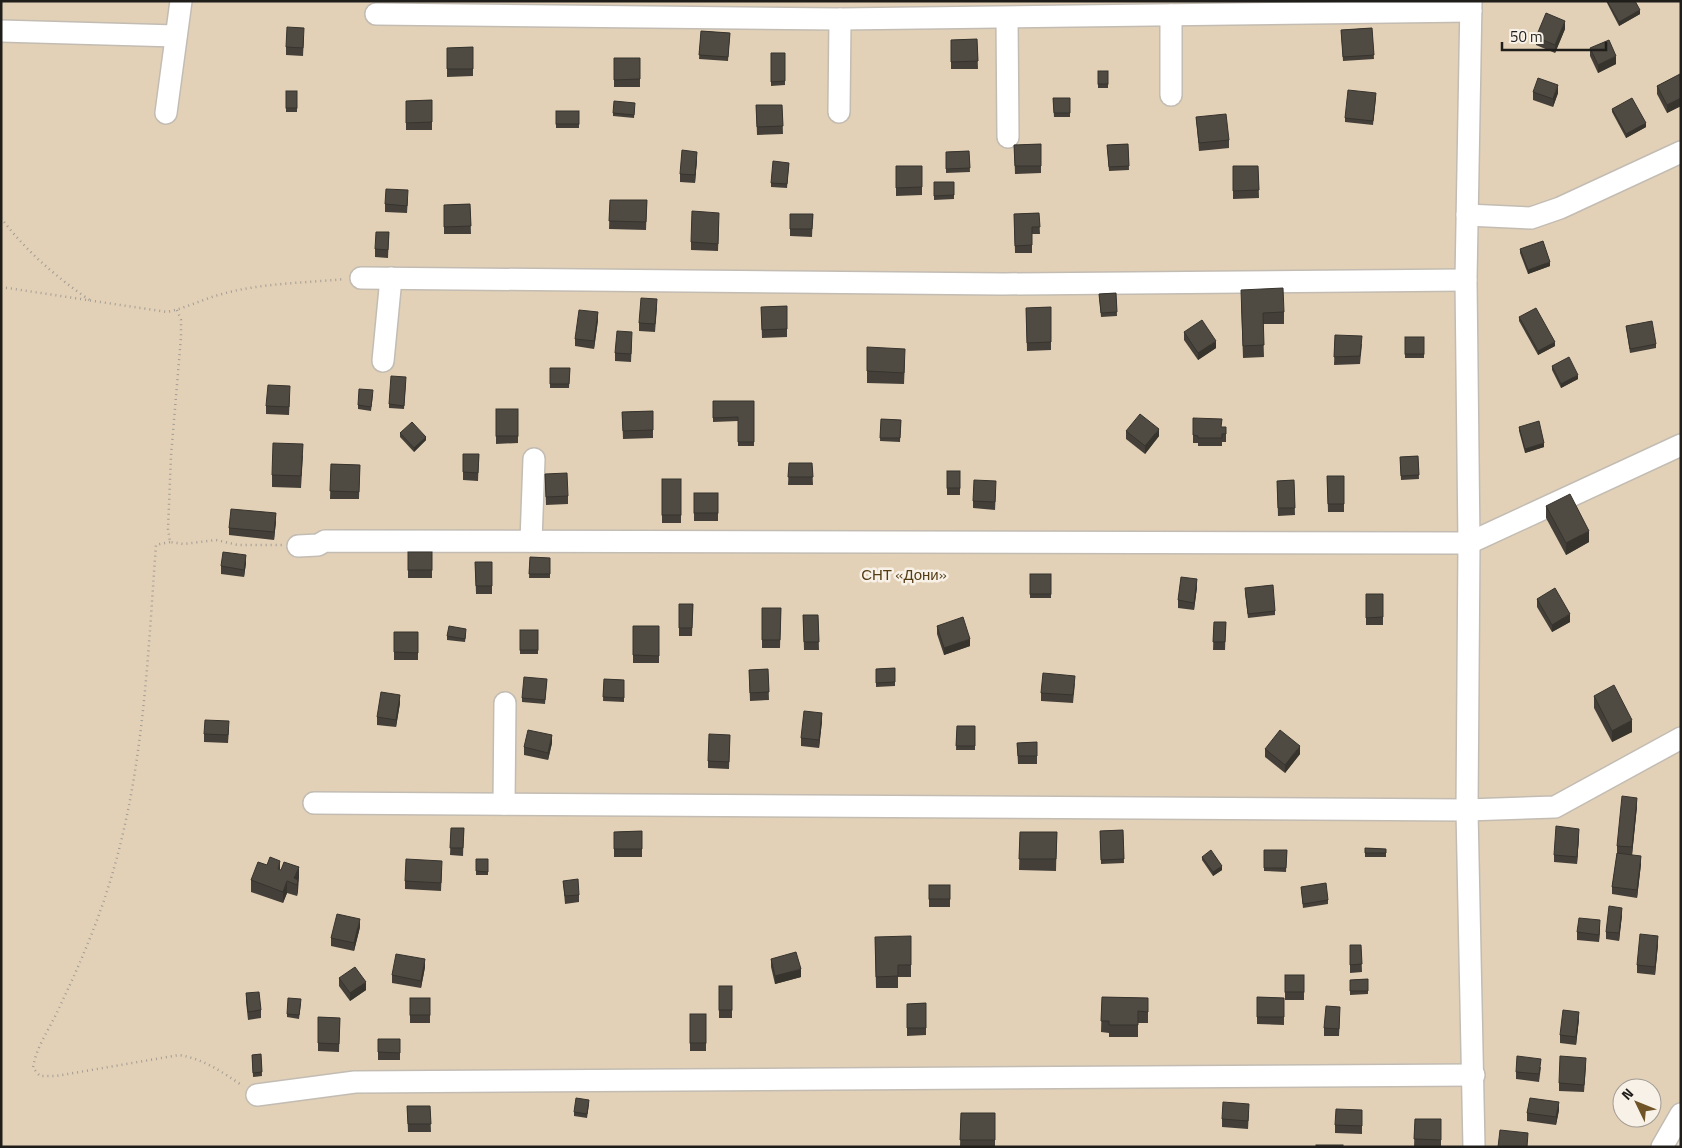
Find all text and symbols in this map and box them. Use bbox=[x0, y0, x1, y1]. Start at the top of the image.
scale bar bbox=[1502, 20, 1606, 52]
text: 50 m bbox=[1510, 25, 1543, 48]
park label: СНТ «Дони» bbox=[861, 563, 947, 586]
north arrow bbox=[1612, 1078, 1662, 1128]
text: N bbox=[1616, 1083, 1638, 1105]

